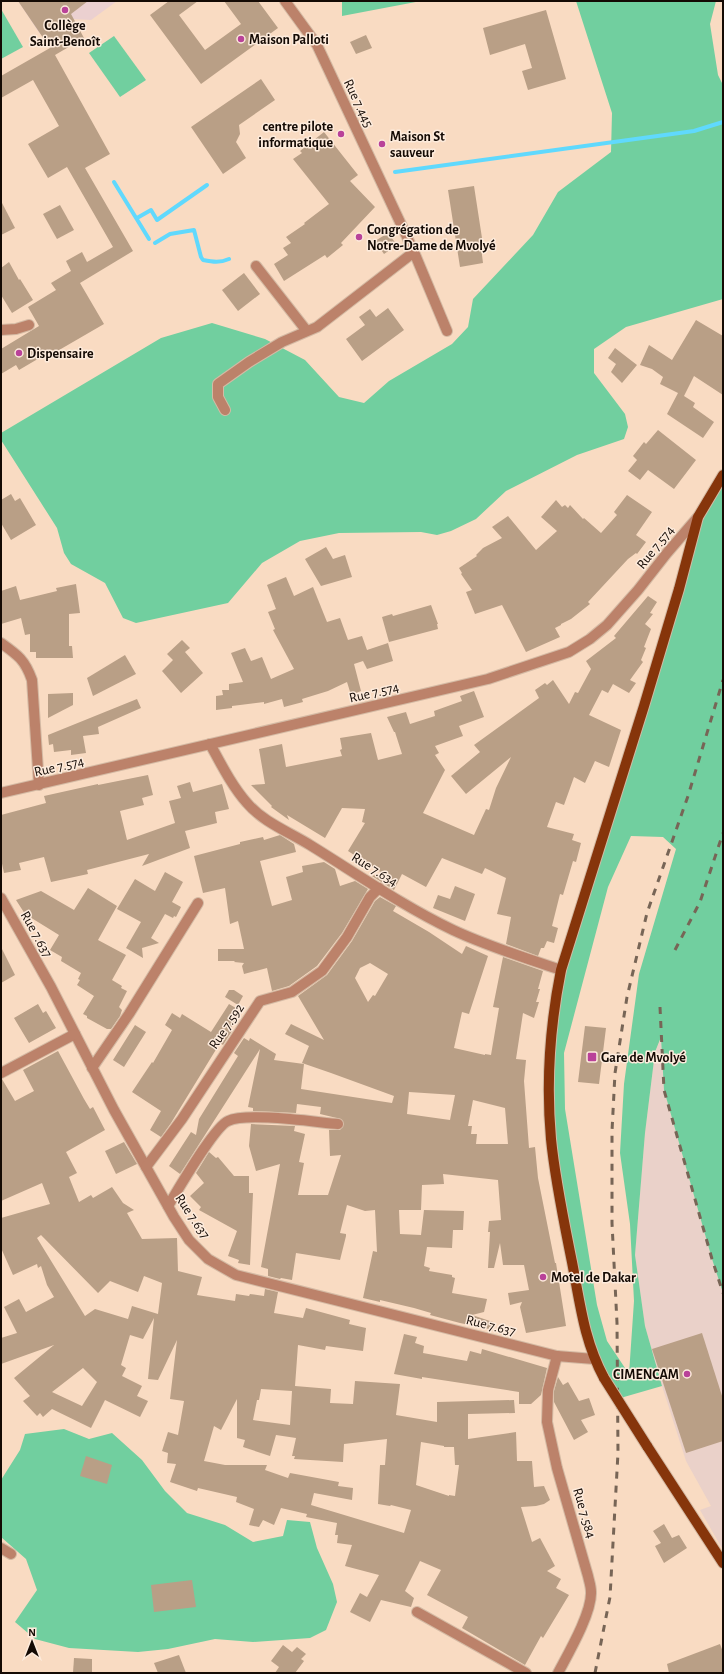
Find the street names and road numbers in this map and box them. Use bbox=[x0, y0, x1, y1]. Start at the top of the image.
street label: Rue 7.445 bbox=[341, 77, 375, 130]
street label: Rue 7.574 bbox=[634, 523, 677, 572]
street label: Rue 7.574 bbox=[348, 680, 401, 706]
street label: Rue 7.574 bbox=[33, 754, 86, 780]
street label: Rue 7.634 bbox=[349, 850, 400, 890]
street label: Rue 7.637 bbox=[18, 909, 55, 960]
street label: Rue 7.592 bbox=[207, 1001, 247, 1052]
street label: Rue 7.637 bbox=[172, 1192, 212, 1242]
street label: Rue 7.637 bbox=[465, 1313, 517, 1339]
street label: Rue 7.584 bbox=[570, 1487, 598, 1540]

